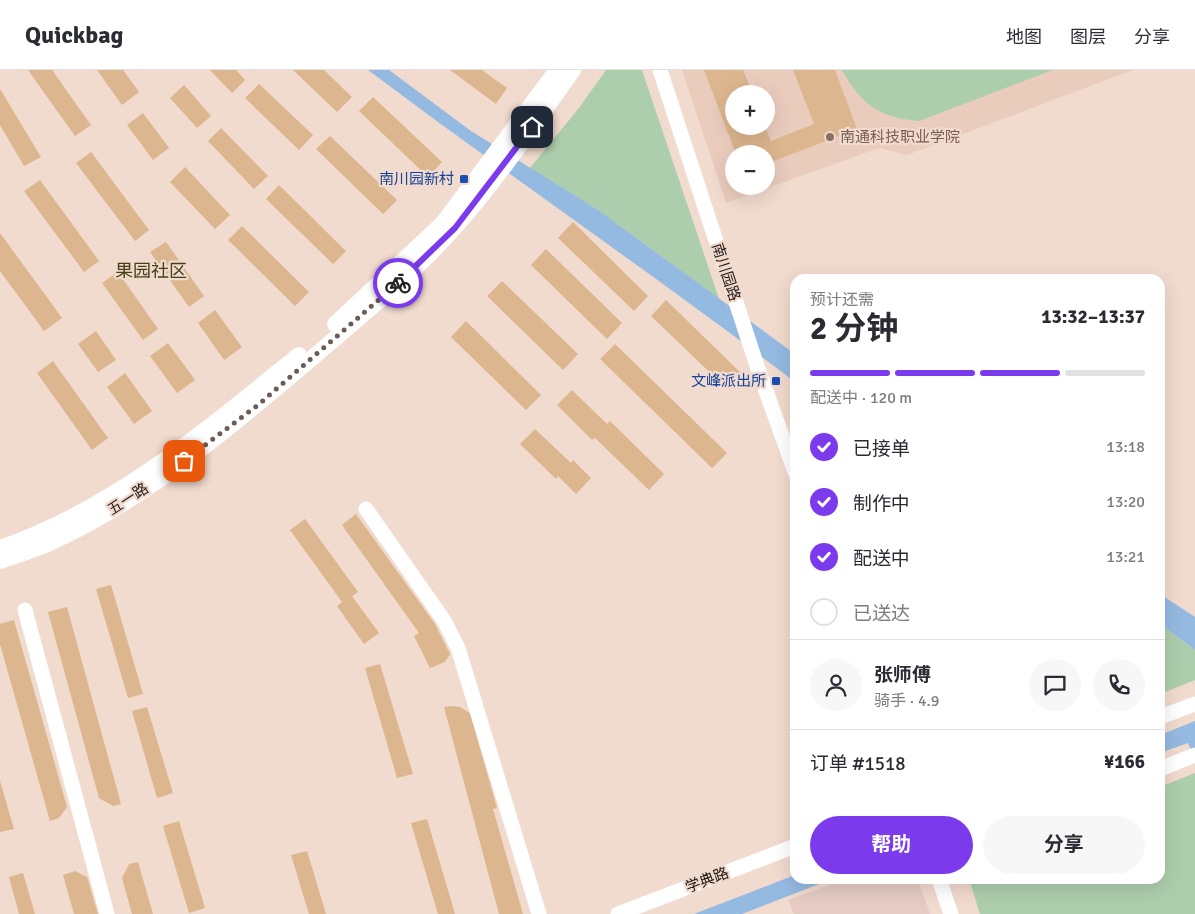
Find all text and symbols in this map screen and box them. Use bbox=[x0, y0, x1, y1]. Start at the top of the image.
text: Quickbag bbox=[25, 20, 123, 50]
text: 地图 bbox=[1006, 26, 1042, 48]
text: 图层 bbox=[1070, 26, 1106, 48]
text: 分享 bbox=[1134, 26, 1170, 48]
map controls bbox=[725, 85, 775, 195]
button: + bbox=[725, 85, 775, 135]
pin bbox=[511, 106, 553, 148]
icon: home bbox=[518, 113, 546, 141]
place label: 南通科技职业学院 bbox=[840, 128, 960, 146]
marker: 南通科技职业学院 bbox=[824, 131, 836, 143]
button: − bbox=[725, 145, 775, 195]
place label: 南川园新村 bbox=[379, 170, 454, 188]
marker: 南川园新村 bbox=[458, 173, 470, 185]
street label: 南川园路 bbox=[708, 241, 744, 303]
courier bbox=[373, 258, 423, 308]
district label: 果园社区 bbox=[115, 260, 187, 282]
icon: bike bbox=[384, 269, 412, 297]
text: 预计还需 bbox=[810, 290, 874, 310]
text: 13:32–13:37 bbox=[1041, 305, 1145, 329]
text: 2 分钟 bbox=[810, 309, 898, 348]
place label: 文峰派出所 bbox=[691, 372, 766, 390]
marker: 文峰派出所 bbox=[770, 375, 782, 387]
text: 配送中 · 120 m bbox=[810, 388, 912, 408]
icon: check bbox=[810, 433, 838, 461]
text: 已接单 bbox=[853, 437, 910, 461]
text: 13:18 bbox=[1106, 437, 1145, 457]
pin bbox=[163, 440, 205, 482]
icon: bag bbox=[170, 447, 198, 475]
street label: 五一路 bbox=[104, 479, 152, 519]
icon: check bbox=[810, 488, 838, 516]
text: 制作中 bbox=[853, 492, 910, 516]
text: 13:20 bbox=[1106, 492, 1145, 512]
icon: check bbox=[810, 543, 838, 571]
text: 配送中 bbox=[853, 547, 910, 571]
text: 13:21 bbox=[1106, 547, 1145, 567]
text: 已送达 bbox=[853, 602, 910, 626]
button: person bbox=[810, 659, 862, 711]
button: chat bbox=[1029, 659, 1081, 711]
button: phone bbox=[1093, 659, 1145, 711]
text: 张师傅 bbox=[874, 663, 931, 687]
text: 骑手 · 4.9 bbox=[874, 691, 939, 711]
text: ¥166 bbox=[1104, 750, 1145, 774]
text: 订单 #1518 bbox=[810, 752, 905, 776]
button: 帮助 bbox=[810, 816, 973, 874]
button: 分享 bbox=[983, 816, 1145, 874]
street label: 学典路 bbox=[683, 864, 731, 896]

